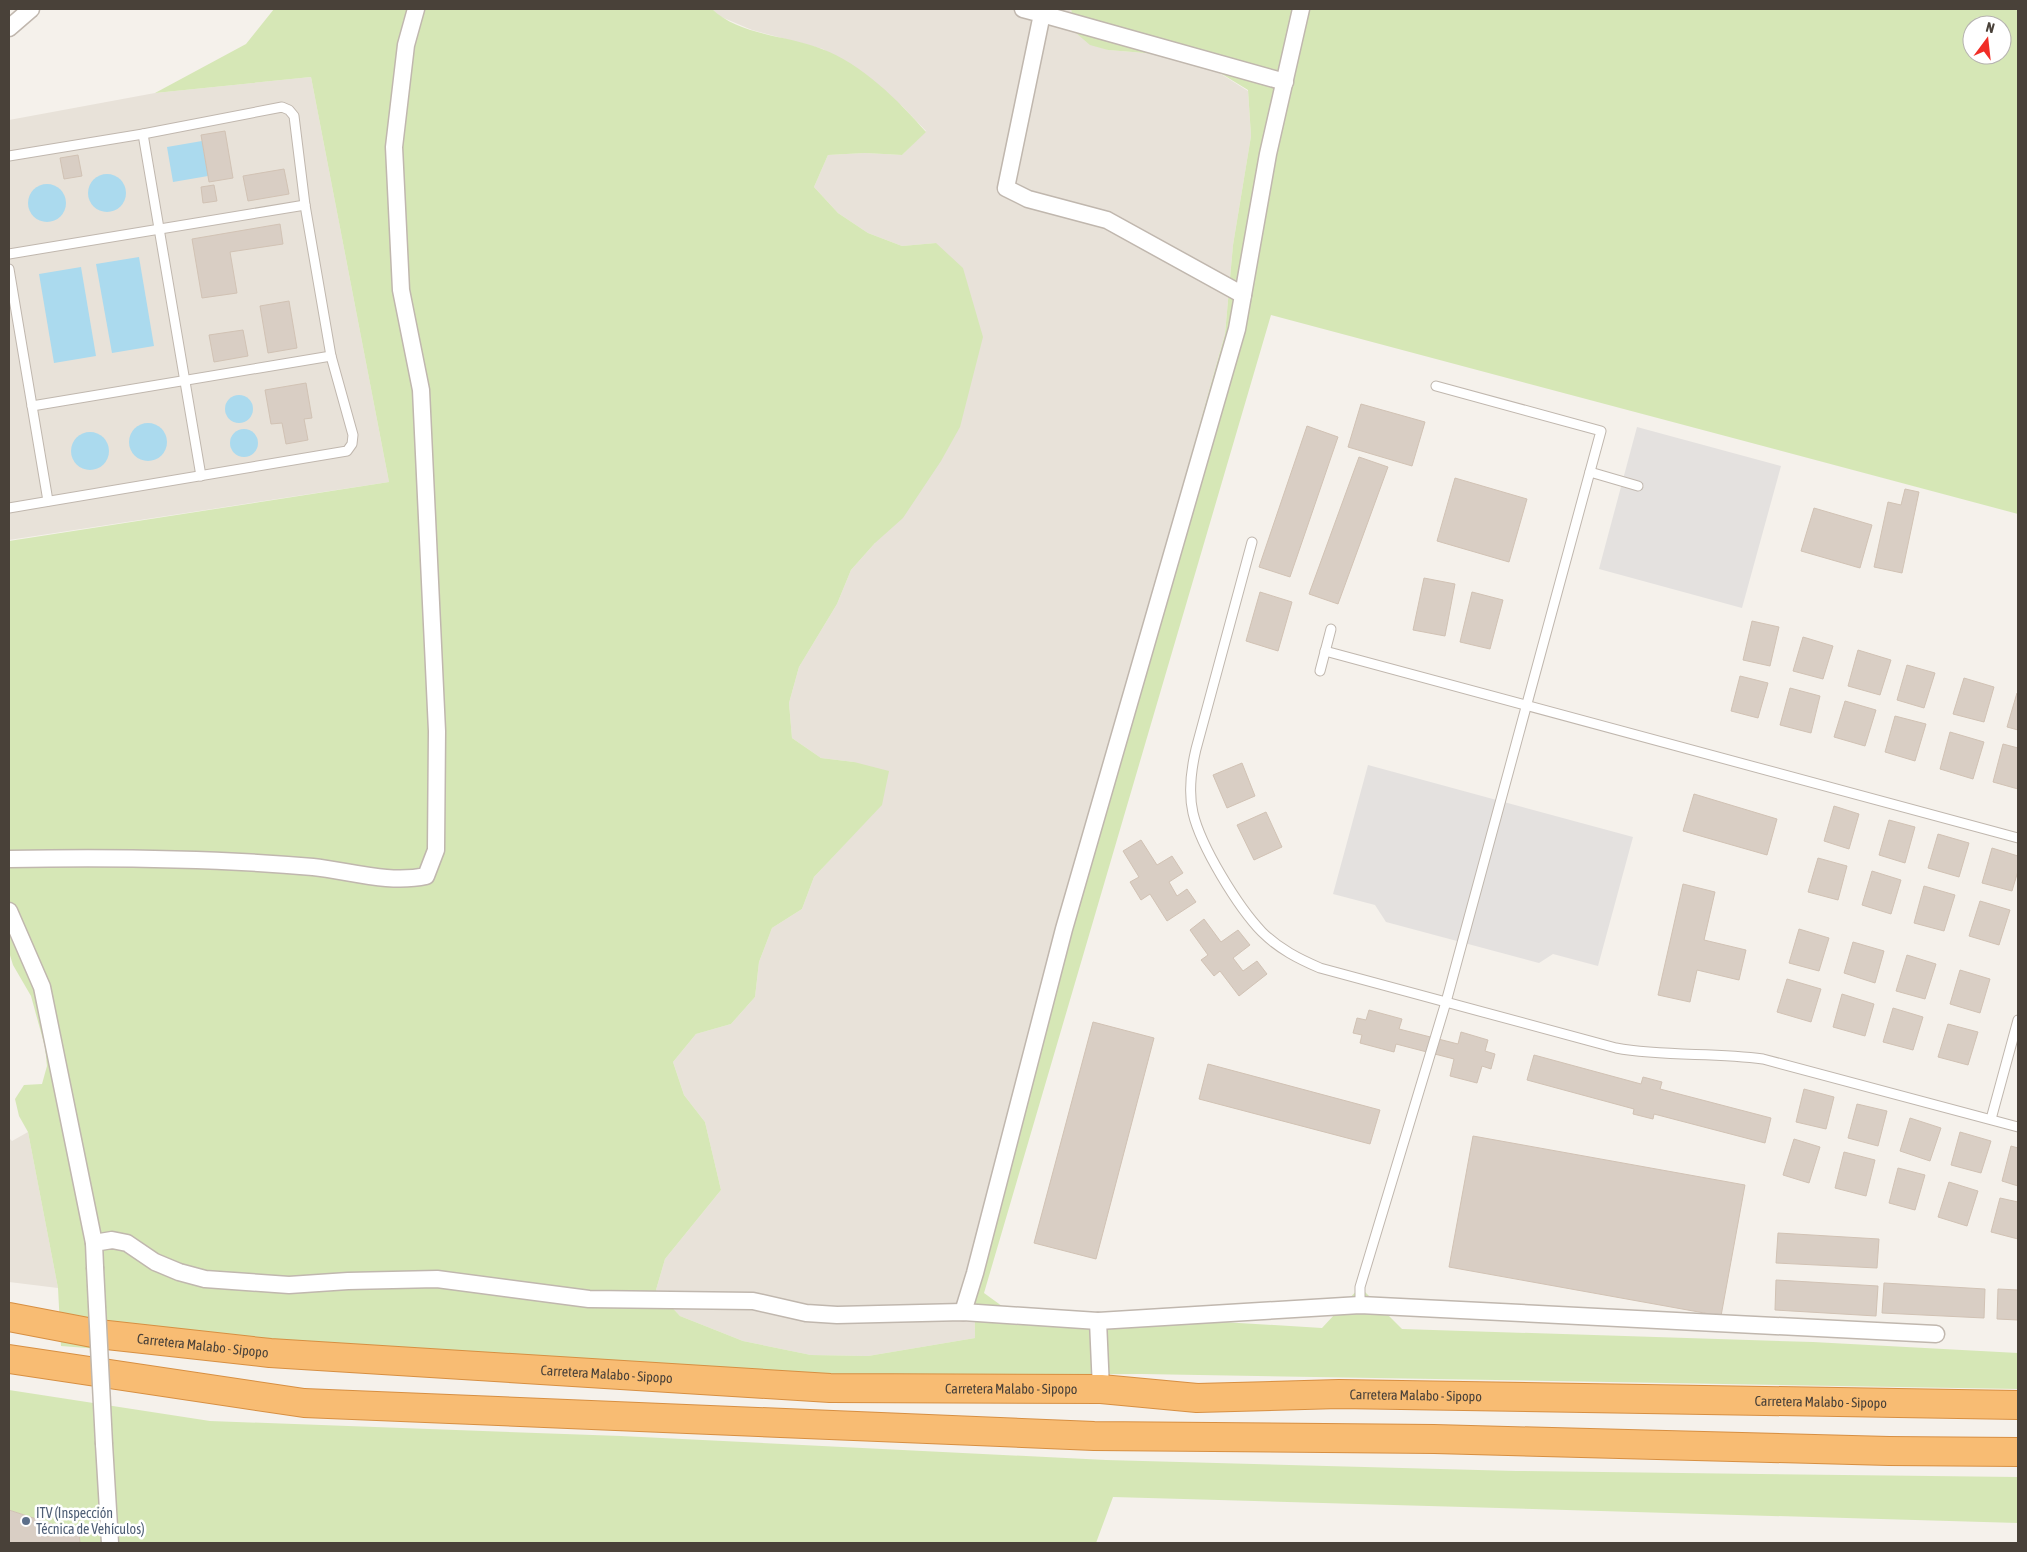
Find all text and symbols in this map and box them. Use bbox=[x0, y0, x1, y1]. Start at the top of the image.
north arrow bbox=[1962, 15, 2012, 65]
text: N bbox=[1984, 19, 1996, 36]
street label: Carretera Malabo - Sipopo bbox=[136, 1330, 269, 1361]
street label: Carretera Malabo - Sipopo bbox=[540, 1362, 673, 1386]
street label: Carretera Malabo - Sipopo bbox=[945, 1380, 1077, 1397]
street label: Carretera Malabo - Sipopo bbox=[1349, 1386, 1482, 1404]
street label: Carretera Malabo - Sipopo bbox=[1754, 1393, 1887, 1411]
place label: ITV (Inspección Técnica de Vehículos) bbox=[36, 1505, 145, 1537]
marker: ITV (Inspección Técnica de Vehículos) bbox=[20, 1515, 32, 1527]

